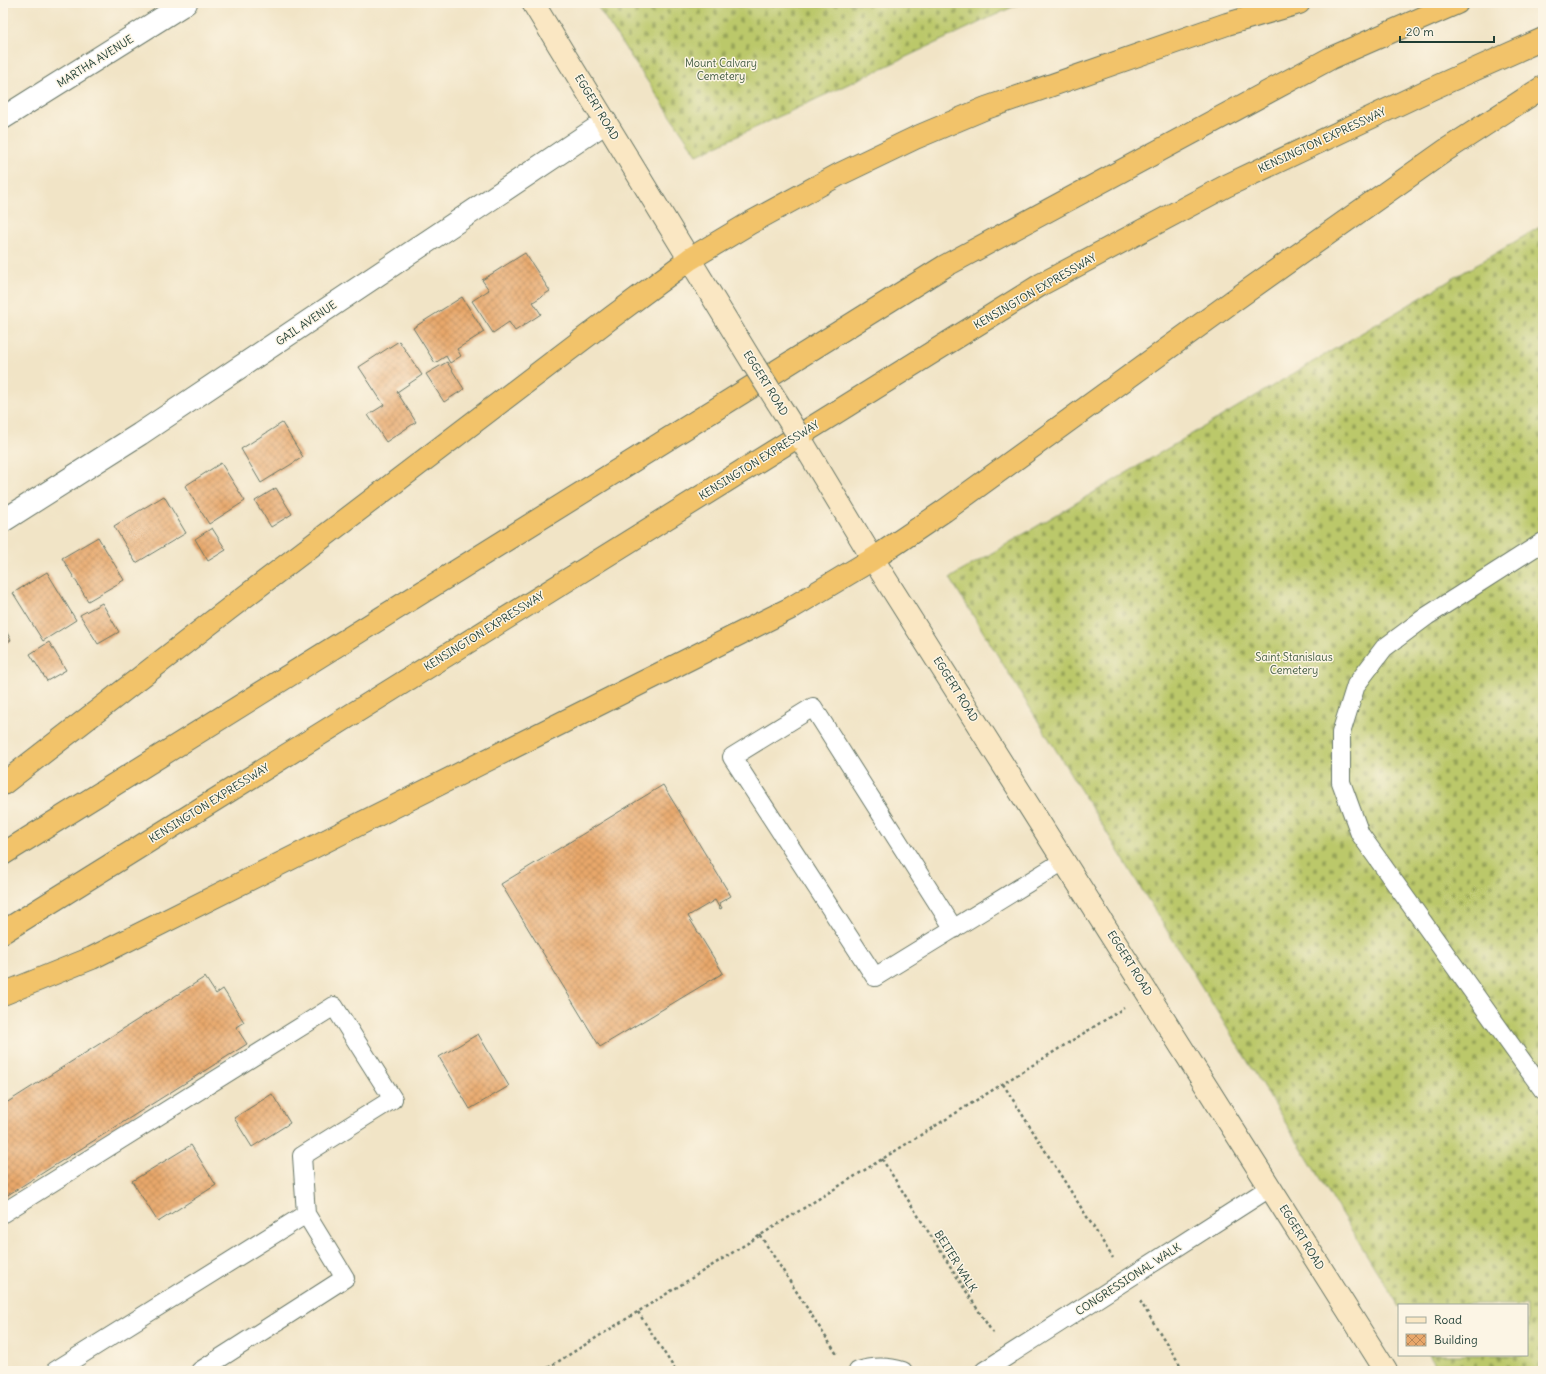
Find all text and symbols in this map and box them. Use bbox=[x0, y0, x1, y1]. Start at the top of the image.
scale bar bbox=[1400, 18, 1494, 44]
text: 20 m bbox=[1406, 24, 1434, 39]
street label: MARTHA AVENUE bbox=[54, 32, 136, 90]
park label: Mount Calvary Cemetery bbox=[685, 56, 757, 83]
street label: EGGERT ROAD bbox=[572, 72, 622, 143]
street label: KENSINGTON EXPRESSWAY bbox=[1256, 104, 1388, 176]
street label: KENSINGTON EXPRESSWAY bbox=[971, 250, 1099, 332]
street label: GAIL AVENUE bbox=[273, 298, 339, 348]
street label: EGGERT ROAD bbox=[740, 348, 792, 418]
street label: KENSINGTON EXPRESSWAY bbox=[696, 417, 822, 503]
street label: KENSINGTON EXPRESSWAY bbox=[421, 588, 547, 674]
park label: Saint Stanislaus Cemetery bbox=[1255, 650, 1333, 677]
street label: EGGERT ROAD bbox=[930, 654, 982, 724]
street label: KENSINGTON EXPRESSWAY bbox=[146, 760, 272, 846]
street label: EGGERT ROAD bbox=[1104, 928, 1156, 998]
street label: EGGERT ROAD bbox=[1276, 1202, 1328, 1272]
street label: BEITER WALK bbox=[932, 1228, 981, 1295]
street label: CONGRESSIONAL WALK bbox=[1073, 1240, 1183, 1318]
legend bbox=[1398, 1304, 1528, 1356]
text: Road bbox=[1434, 1312, 1462, 1327]
text: Building bbox=[1434, 1332, 1478, 1347]

